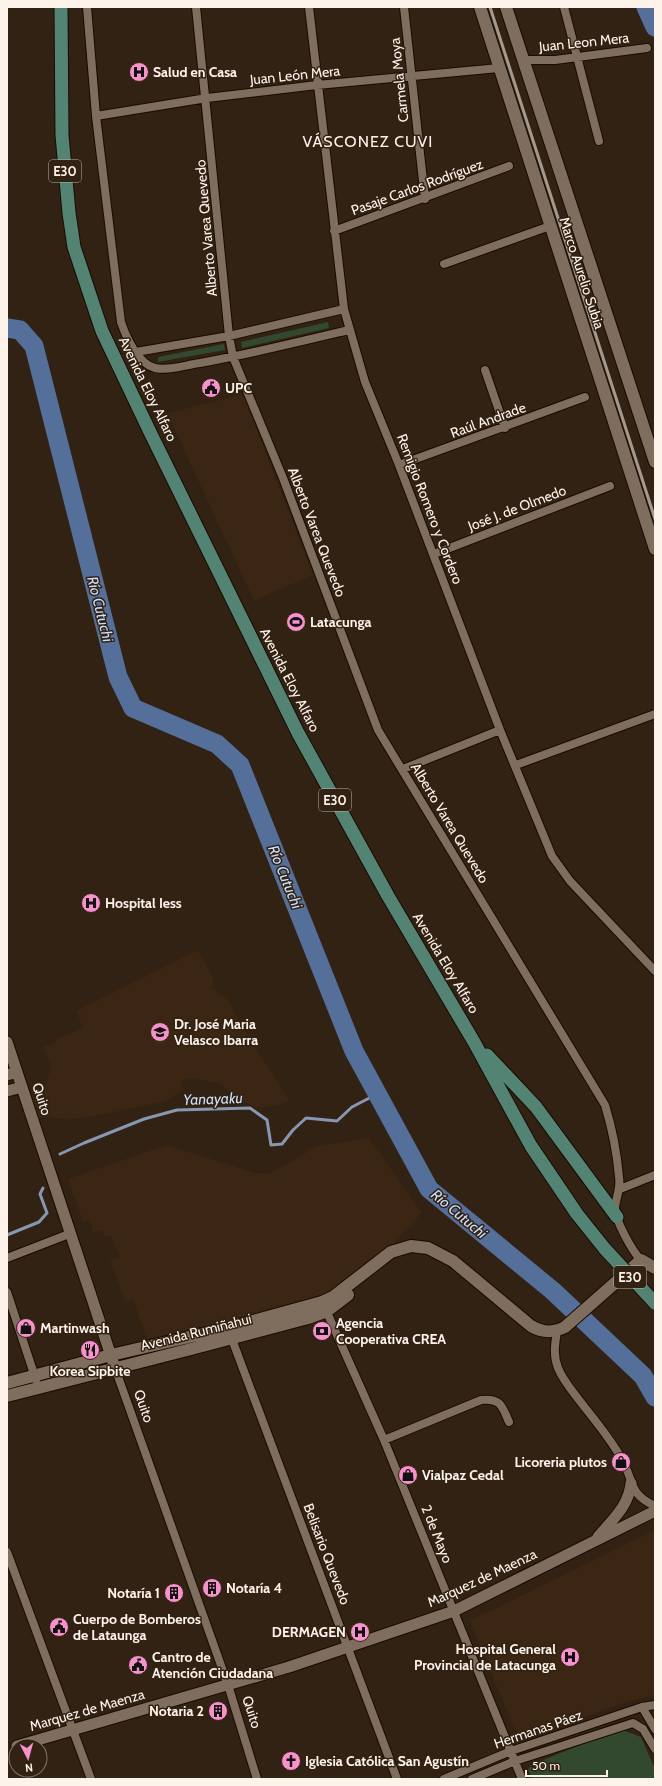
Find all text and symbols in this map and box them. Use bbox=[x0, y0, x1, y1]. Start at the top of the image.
street label: Juan Leon Mera bbox=[537, 28, 630, 56]
street label: Carmela Moya bbox=[386, 37, 412, 123]
hospital icon: Salud en Casa bbox=[128, 61, 150, 83]
street label: Juan León Mera bbox=[248, 61, 341, 89]
place label: Salud en Casa bbox=[153, 63, 237, 81]
district label: VÁSCONEZ CUVI bbox=[303, 132, 433, 151]
street label: Pasaje Carlos Rodríguez bbox=[349, 155, 486, 219]
street label: Alberto Varea Quevedo bbox=[191, 159, 221, 297]
road number: E30 bbox=[49, 160, 81, 182]
street label: Marco Aurelio Subia bbox=[555, 215, 609, 331]
street label: Avenida Eloy Alfaro bbox=[115, 334, 181, 445]
public building icon: UPC bbox=[200, 377, 222, 399]
place label: UPC bbox=[225, 379, 252, 397]
street label: Raúl Andrade bbox=[448, 398, 528, 442]
street label: Remigio Romero y Cordero bbox=[393, 431, 467, 587]
street label: Alberto Varea Quevedo bbox=[284, 465, 350, 600]
street label: José J. de Olmedo bbox=[464, 481, 569, 535]
water label: Río Cutuchi bbox=[83, 574, 117, 645]
sports icon: Latacunga bbox=[285, 611, 307, 633]
place label: Latacunga bbox=[310, 613, 371, 631]
street label: Avenida Eloy Alfaro bbox=[256, 625, 324, 735]
street label: Alberto Varea Quevedo bbox=[407, 760, 493, 887]
road number: E30 bbox=[319, 789, 351, 811]
water label: Río Cutuchi bbox=[264, 842, 306, 912]
hospital icon: Hospital Iess bbox=[80, 892, 102, 914]
place label: Hospital Iess bbox=[105, 894, 182, 912]
street label: Avenida Eloy Alfaro bbox=[409, 909, 483, 1017]
place label: Dr. José Maria Velasco Ibarra bbox=[174, 1015, 258, 1049]
school or university icon: Dr. José Maria Velasco Ibarra bbox=[149, 1021, 171, 1043]
street label: Quito bbox=[28, 1080, 56, 1118]
water label: Yanayaku bbox=[183, 1089, 243, 1109]
water label: Río Cutuchi bbox=[427, 1186, 491, 1243]
road number: E30 bbox=[614, 1266, 646, 1288]
street label: Avenida Rumiñahui bbox=[139, 1309, 253, 1354]
place label: Agencia Cooperativa CREA bbox=[336, 1314, 446, 1348]
shop icon: Martinwash bbox=[15, 1317, 37, 1339]
place label: Martinwash bbox=[40, 1319, 110, 1337]
bank icon: Agencia Cooperativa CREA bbox=[311, 1320, 333, 1342]
restaurant icon: Korea Sipbite bbox=[79, 1339, 101, 1361]
place label: Korea Sipbite bbox=[50, 1362, 130, 1380]
street label: Quito bbox=[130, 1387, 158, 1425]
shop icon: Licoreria plutos bbox=[610, 1451, 632, 1473]
place label: Licoreria plutos bbox=[514, 1453, 607, 1471]
shop icon: Vialpaz Cedal bbox=[397, 1464, 419, 1486]
place label: Vialpaz Cedal bbox=[422, 1466, 504, 1484]
street label: Belisario Quevedo bbox=[299, 1501, 355, 1607]
street label: 2 de Mayo bbox=[417, 1502, 457, 1566]
street label: Marquez de Maenza bbox=[424, 1545, 540, 1611]
building icon: Notaría 4 bbox=[201, 1577, 223, 1599]
place label: Notaría 4 bbox=[226, 1579, 282, 1597]
building icon: Notaría 1 bbox=[163, 1582, 185, 1604]
place label: Notaría 1 bbox=[107, 1584, 160, 1602]
place label: Cuerpo de Bomberos de Lataunga bbox=[73, 1610, 201, 1644]
public building icon: Cuerpo de Bomberos de Lataunga bbox=[48, 1616, 70, 1638]
hospital icon: DERMAGEN bbox=[349, 1621, 371, 1643]
place label: DERMAGEN bbox=[272, 1623, 346, 1641]
place label: Hospital General Provincial de Latacunga bbox=[414, 1640, 556, 1674]
hospital icon: Hospital General Provincial de Latacunga bbox=[559, 1646, 581, 1668]
place label: Cantro de Atención Ciudadana bbox=[152, 1648, 273, 1682]
public building icon: Cantro de Atención Ciudadana bbox=[127, 1654, 149, 1676]
street label: Marquez de Maenza bbox=[27, 1685, 147, 1735]
street label: Quito bbox=[238, 1693, 266, 1731]
building icon: Notaria 2 bbox=[207, 1700, 229, 1722]
place label: Notaria 2 bbox=[149, 1702, 204, 1720]
street label: Hermanas Páez bbox=[492, 1705, 585, 1752]
north arrow bbox=[8, 1738, 48, 1778]
church icon: Iglesia Católica San Agustín bbox=[280, 1750, 302, 1772]
place label: Iglesia Católica San Agustín bbox=[305, 1752, 469, 1770]
scale bar bbox=[526, 1752, 607, 1778]
text: 50 m bbox=[532, 1758, 560, 1773]
text: N bbox=[24, 1761, 34, 1775]

